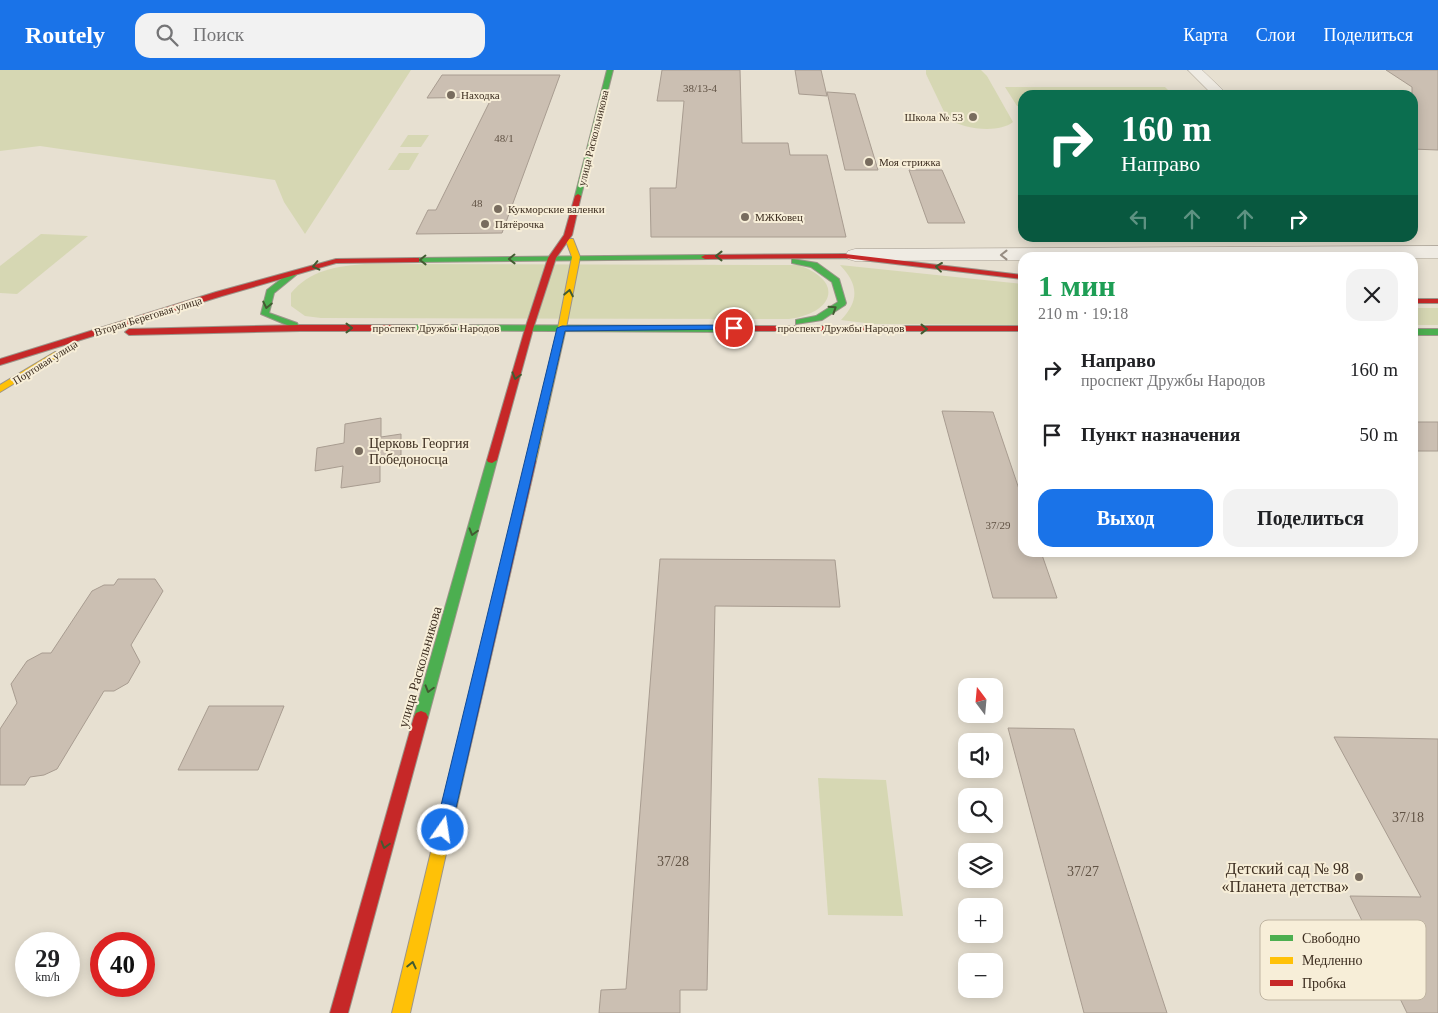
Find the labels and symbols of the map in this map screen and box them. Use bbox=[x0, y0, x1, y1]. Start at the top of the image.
house number: 38/13-4 bbox=[683, 82, 718, 94]
marker: Находка bbox=[445, 89, 457, 101]
place label: Находка bbox=[461, 89, 500, 101]
street label: улица Раскольникова bbox=[575, 89, 611, 187]
place label: Школа № 53 bbox=[904, 111, 963, 123]
marker: Школа № 53 bbox=[967, 111, 979, 123]
house number: 48/1 bbox=[494, 132, 514, 144]
marker: Моя стрижка bbox=[863, 156, 875, 168]
place label: Моя стрижка bbox=[879, 156, 941, 168]
house number: 48 bbox=[472, 197, 483, 209]
marker: Кукморские валенки bbox=[492, 203, 504, 215]
place label: Кукморские валенки bbox=[508, 203, 605, 215]
marker: МЖКовец bbox=[739, 211, 751, 223]
place label: МЖКовец bbox=[755, 211, 803, 223]
marker: Пятёрочка bbox=[479, 218, 491, 230]
place label: Пятёрочка bbox=[495, 218, 544, 230]
one-way arrow bbox=[1000, 250, 1008, 260]
one-way arrow bbox=[714, 251, 722, 261]
one-way arrow bbox=[507, 254, 515, 264]
one-way arrow bbox=[418, 255, 426, 265]
one-way arrow bbox=[311, 260, 320, 271]
one-way arrow bbox=[935, 262, 943, 273]
one-way arrow bbox=[563, 288, 573, 297]
street label: Вторая Береговая улица bbox=[93, 294, 203, 338]
one-way arrow bbox=[262, 301, 273, 310]
one-way arrow bbox=[828, 305, 837, 315]
pin bbox=[713, 307, 755, 349]
street label: проспект Дружбы Народов bbox=[373, 322, 499, 334]
street label: проспект Дружбы Народов bbox=[778, 322, 904, 334]
one-way arrow bbox=[346, 323, 353, 333]
one-way arrow bbox=[920, 323, 928, 334]
street label: Портовая улица bbox=[10, 337, 80, 387]
one-way arrow bbox=[512, 371, 522, 379]
place label: Церковь Георгия Победоносца bbox=[369, 436, 469, 467]
marker: Церковь Георгия Победоносца bbox=[353, 445, 365, 457]
house number: 37/29 bbox=[985, 519, 1011, 531]
one-way arrow bbox=[468, 528, 478, 536]
street label: улица Раскольникова bbox=[396, 604, 445, 729]
north arrow bbox=[958, 678, 1002, 722]
one-way arrow bbox=[424, 684, 435, 693]
position arrow bbox=[416, 803, 468, 855]
house number: 37/18 bbox=[1392, 810, 1424, 825]
one-way arrow bbox=[381, 841, 391, 849]
house number: 37/28 bbox=[657, 854, 689, 869]
place label: Детский сад № 98 «Планета детства» bbox=[1221, 860, 1349, 896]
house number: 37/27 bbox=[1067, 864, 1099, 879]
marker: Детский сад № 98 «Планета детства» bbox=[1353, 871, 1365, 883]
legend bbox=[1260, 920, 1426, 1000]
text: Свободно bbox=[1302, 931, 1360, 946]
speed limit sign: 40 bbox=[90, 932, 155, 997]
text: Медленно bbox=[1302, 953, 1363, 968]
one-way arrow bbox=[406, 961, 417, 970]
text: Пробка bbox=[1302, 976, 1347, 991]

